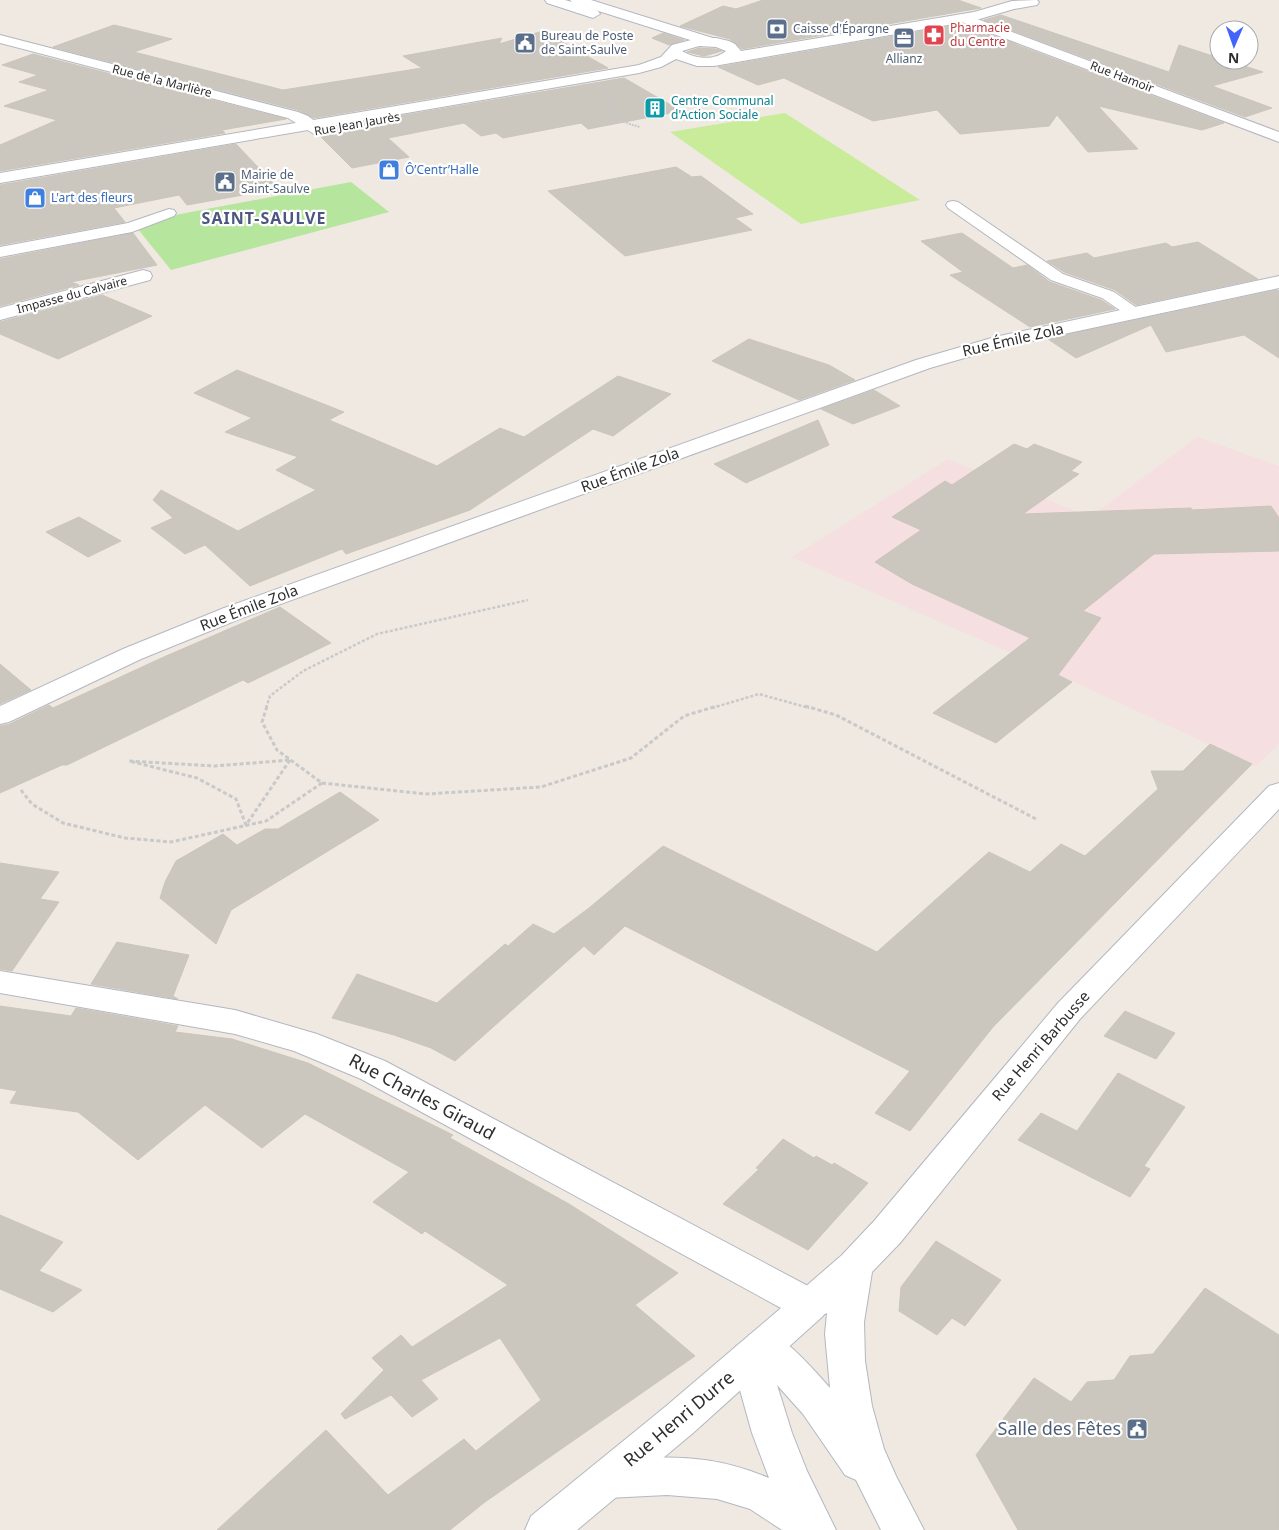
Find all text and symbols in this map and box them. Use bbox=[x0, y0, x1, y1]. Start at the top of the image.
bank icon: Caisse d'Épargne bbox=[765, 17, 789, 41]
place label: Pharmacie du Centre bbox=[950, 19, 1010, 50]
place label: Caisse d'Épargne bbox=[793, 20, 889, 37]
north arrow bbox=[1209, 20, 1259, 70]
pharmacy icon: Pharmacie du Centre bbox=[922, 23, 946, 47]
office icon: Allianz bbox=[892, 26, 916, 50]
place label: Bureau de Poste de Saint-Saulve bbox=[541, 27, 634, 58]
public building icon: Bureau de Poste de Saint-Saulve bbox=[513, 31, 537, 55]
text: N bbox=[1228, 49, 1240, 68]
place label: Allianz bbox=[886, 50, 923, 67]
street label: Rue Hamoir bbox=[1088, 57, 1156, 96]
street label: Rue de la Marlière bbox=[111, 60, 214, 101]
place label: Centre Communal d'Action Sociale bbox=[671, 92, 774, 123]
building icon: Centre Communal d'Action Sociale bbox=[643, 96, 667, 120]
street label: Rue Jean Jaurès bbox=[313, 108, 401, 139]
shop icon: Ô’Centr’Halle bbox=[377, 158, 401, 182]
place label: Ô’Centr’Halle bbox=[405, 161, 479, 178]
place label: Mairie de Saint-Saulve bbox=[241, 166, 310, 197]
public building icon: Mairie de Saint-Saulve bbox=[213, 170, 237, 194]
shop icon: L'art des fleurs bbox=[23, 186, 47, 210]
place label: L'art des fleurs bbox=[51, 189, 133, 206]
district label: SAINT-SAULVE bbox=[202, 207, 326, 229]
street label: Impasse du Calvaire bbox=[15, 272, 129, 317]
street label: Rue Émile Zola bbox=[960, 318, 1065, 360]
street label: Rue Émile Zola bbox=[578, 442, 682, 496]
street label: Rue Émile Zola bbox=[197, 579, 300, 635]
street label: Rue Henri Barbusse bbox=[987, 986, 1094, 1105]
street label: Rue Charles Giraud bbox=[345, 1047, 500, 1145]
street label: Rue Henri Durre bbox=[618, 1365, 739, 1472]
place label: Salle des Fêtes bbox=[998, 1416, 1121, 1440]
public building icon: Salle des Fêtes bbox=[1125, 1417, 1149, 1441]

